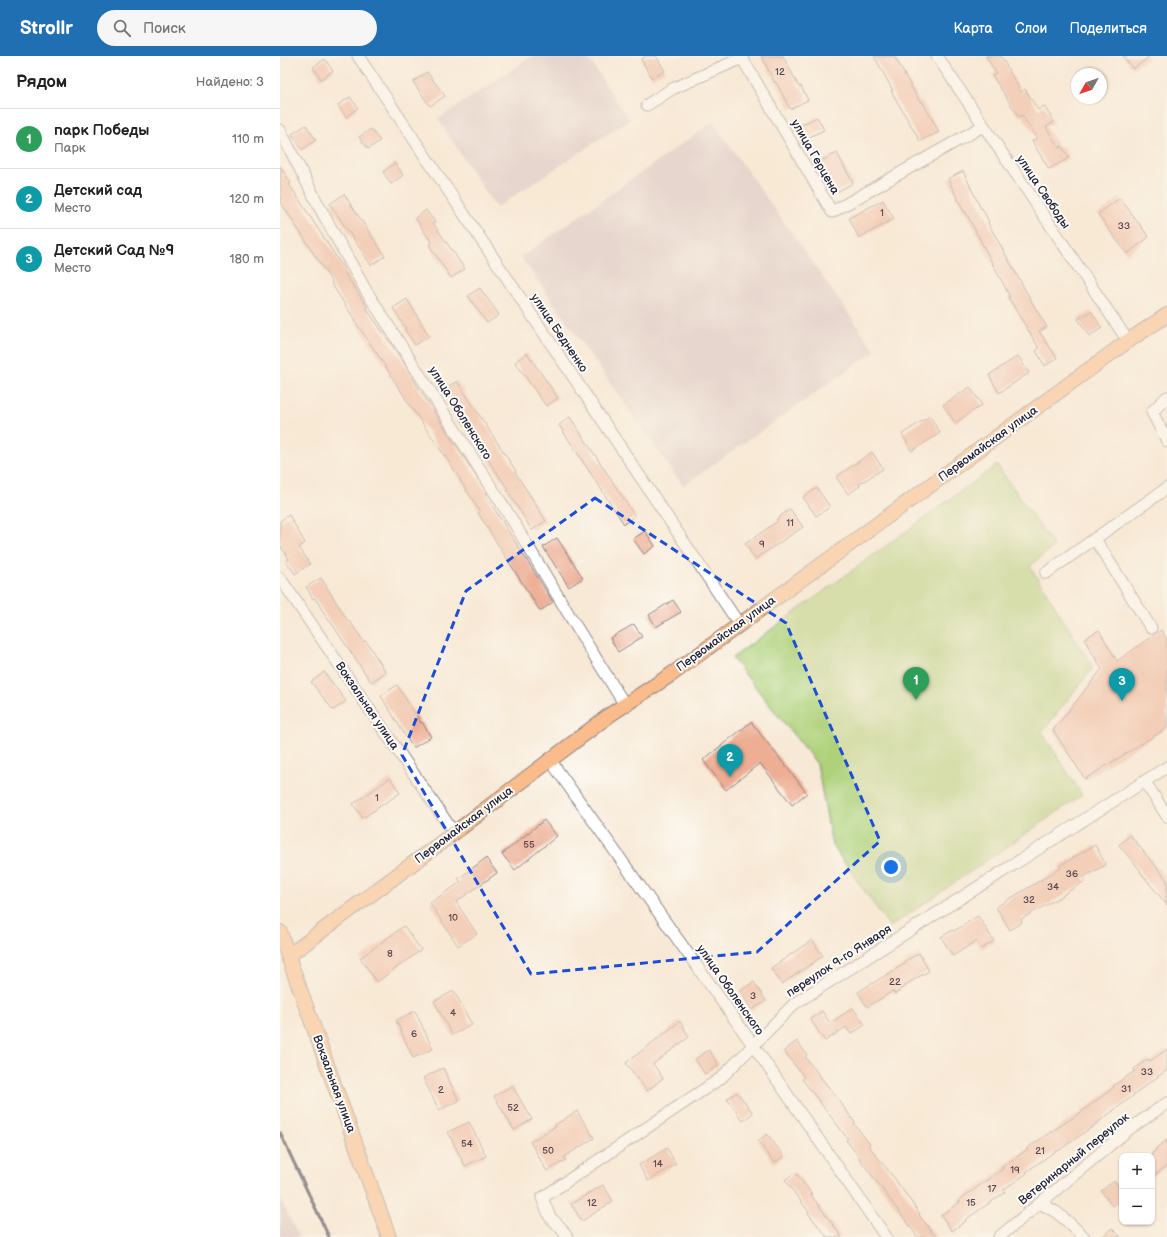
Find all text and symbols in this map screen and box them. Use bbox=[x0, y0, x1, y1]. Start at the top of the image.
search box bbox=[97, 10, 377, 46]
text: Strollr bbox=[20, 17, 73, 40]
icon: search bbox=[111, 17, 133, 39]
text: Поиск bbox=[143, 19, 186, 38]
text: Карта bbox=[953, 20, 993, 37]
text: Слои bbox=[1015, 20, 1047, 37]
text: Поделиться bbox=[1069, 20, 1147, 37]
house number: 12 bbox=[775, 66, 785, 78]
north arrow bbox=[1071, 68, 1107, 104]
text: Рядом bbox=[16, 72, 67, 92]
text: Найдено: 3 bbox=[196, 74, 264, 90]
street label: улица Герцена bbox=[787, 117, 843, 197]
text: парк Победы bbox=[54, 121, 149, 140]
text: 1 bbox=[26, 131, 32, 147]
text: 110 m bbox=[232, 131, 264, 147]
text: Парк bbox=[54, 140, 86, 156]
street label: улица Свободы bbox=[1013, 152, 1073, 232]
text: Детский сад bbox=[54, 181, 142, 200]
text: 2 bbox=[25, 191, 33, 207]
text: 120 m bbox=[229, 191, 264, 207]
text: Место bbox=[54, 200, 91, 216]
house number: 1 bbox=[880, 207, 884, 219]
house number: 33 bbox=[1118, 220, 1130, 232]
text: Детский Сад №9 bbox=[54, 241, 174, 260]
text: 3 bbox=[25, 251, 33, 267]
text: 180 m bbox=[229, 251, 264, 267]
text: Место bbox=[54, 260, 91, 276]
street label: улица Бедненко bbox=[527, 291, 591, 375]
street label: улица Оболенского bbox=[425, 364, 495, 462]
street label: Первомайская улица bbox=[935, 403, 1041, 485]
house number: 11 bbox=[786, 517, 794, 529]
house number: 9 bbox=[759, 538, 765, 550]
street label: Первомайская улица bbox=[673, 593, 779, 675]
street label: Вокзальная улица bbox=[332, 659, 402, 753]
pin: 1 bbox=[903, 667, 929, 700]
pin: 3 bbox=[1109, 668, 1135, 701]
pin: 2 bbox=[717, 744, 743, 777]
street label: Первомайская улица bbox=[412, 783, 516, 867]
house number: 1 bbox=[375, 792, 379, 804]
house number: 55 bbox=[523, 839, 535, 851]
your location bbox=[881, 857, 901, 877]
house number: 36 bbox=[1066, 868, 1078, 880]
house number: 34 bbox=[1047, 881, 1059, 893]
house number: 32 bbox=[1023, 894, 1035, 906]
house number: 10 bbox=[448, 912, 458, 924]
street label: переулок 9-го Января bbox=[784, 921, 895, 1001]
street label: улица Оболенского bbox=[693, 942, 767, 1038]
house number: 8 bbox=[387, 948, 393, 960]
house number: 22 bbox=[889, 976, 901, 988]
house number: 3 bbox=[750, 990, 756, 1002]
house number: 4 bbox=[450, 1007, 456, 1019]
house number: 6 bbox=[411, 1028, 417, 1040]
street label: Вокзальная улица bbox=[309, 1033, 359, 1135]
house number: 33 bbox=[1141, 1066, 1153, 1078]
house number: 31 bbox=[1121, 1083, 1131, 1095]
house number: 2 bbox=[438, 1084, 444, 1096]
house number: 52 bbox=[507, 1102, 519, 1114]
street label: Ветеринарный переулок bbox=[1016, 1109, 1133, 1208]
house number: 54 bbox=[461, 1138, 473, 1150]
house number: 50 bbox=[542, 1145, 554, 1157]
house number: 21 bbox=[1035, 1145, 1045, 1157]
map controls bbox=[1119, 1153, 1155, 1225]
button: + bbox=[1119, 1153, 1155, 1189]
house number: 14 bbox=[653, 1158, 663, 1170]
house number: 19 bbox=[1010, 1164, 1020, 1176]
house number: 17 bbox=[988, 1183, 996, 1195]
button: − bbox=[1119, 1189, 1155, 1225]
house number: 12 bbox=[587, 1197, 597, 1209]
house number: 15 bbox=[966, 1197, 976, 1209]

